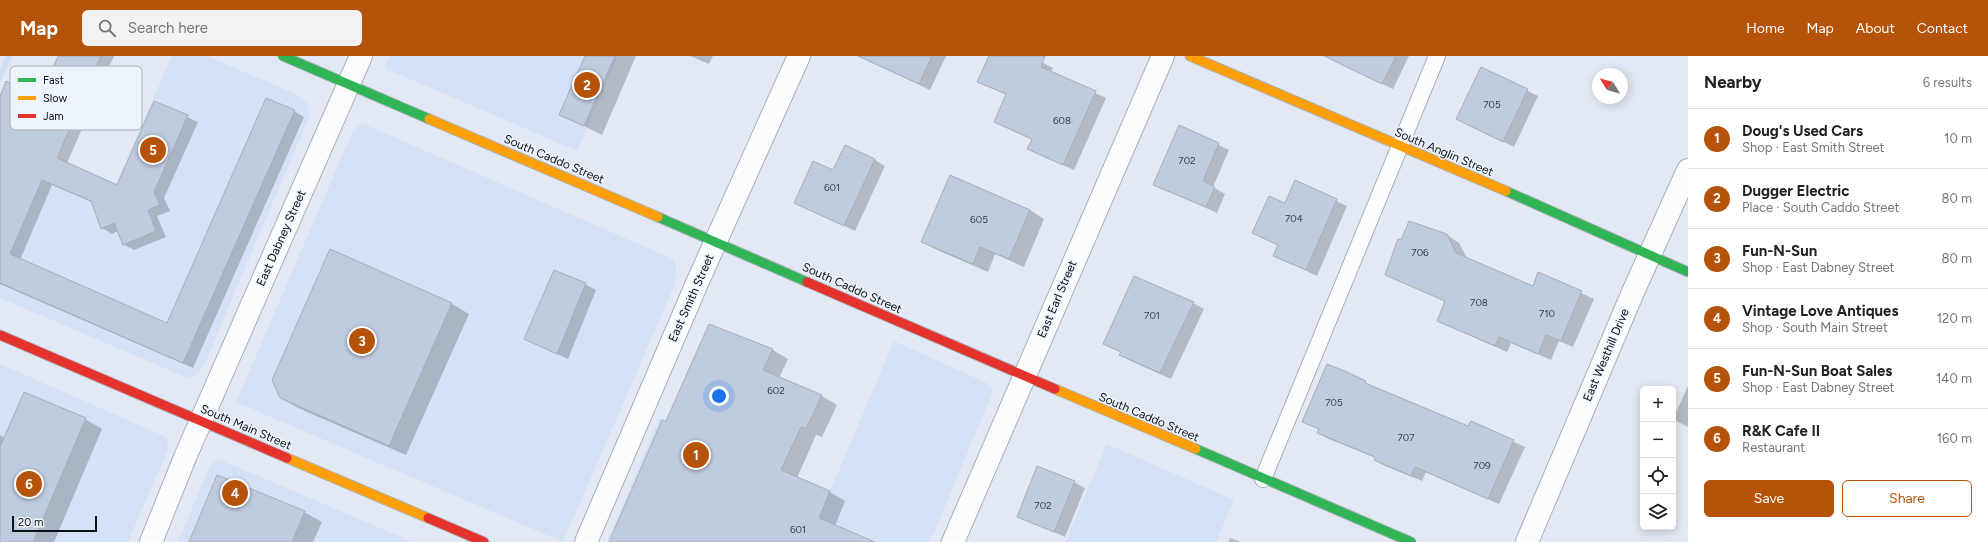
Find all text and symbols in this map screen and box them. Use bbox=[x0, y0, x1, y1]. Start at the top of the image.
search box bbox=[82, 10, 362, 46]
text: Map bbox=[20, 17, 58, 40]
icon: search bbox=[96, 17, 118, 39]
text: Search here bbox=[128, 19, 208, 37]
text: Home bbox=[1746, 20, 1785, 37]
text: Map bbox=[1807, 20, 1834, 37]
text: About bbox=[1856, 20, 1895, 37]
text: Contact bbox=[1917, 20, 1968, 37]
legend bbox=[10, 66, 142, 130]
north arrow bbox=[1592, 68, 1628, 104]
pin: 2 bbox=[574, 70, 600, 100]
text: Nearby bbox=[1704, 72, 1762, 92]
text: Fast bbox=[43, 74, 64, 87]
text: 6 results bbox=[1923, 75, 1972, 90]
text: Slow bbox=[43, 92, 67, 105]
house number: 705 bbox=[1483, 98, 1501, 111]
text: Jam bbox=[43, 110, 64, 123]
house number: 608 bbox=[1053, 114, 1071, 127]
text: Doug's Used Cars bbox=[1742, 122, 1863, 140]
street label: South Anglin Street bbox=[1393, 125, 1496, 179]
text: 1 bbox=[1714, 131, 1720, 146]
text: 10 m bbox=[1944, 131, 1972, 146]
street label: South Caddo Street bbox=[502, 132, 607, 187]
pin: 5 bbox=[140, 135, 166, 165]
text: Shop · East Smith Street bbox=[1742, 140, 1885, 155]
house number: 702 bbox=[1178, 154, 1196, 167]
house number: 601 bbox=[824, 181, 840, 194]
text: Dugger Electric bbox=[1742, 182, 1849, 200]
street label: East Dabney Street bbox=[254, 187, 309, 288]
text: 2 bbox=[1713, 191, 1721, 206]
text: 80 m bbox=[1941, 191, 1972, 206]
text: Place · South Caddo Street bbox=[1742, 200, 1899, 215]
house number: 704 bbox=[1285, 212, 1303, 225]
house number: 605 bbox=[970, 213, 988, 226]
text: Fun-N-Sun bbox=[1742, 242, 1817, 260]
house number: 706 bbox=[1411, 246, 1429, 259]
text: 3 bbox=[1713, 251, 1721, 266]
text: 80 m bbox=[1941, 251, 1972, 266]
street label: East Smith Street bbox=[665, 252, 717, 344]
street label: East Earl Street bbox=[1034, 258, 1080, 340]
street label: South Caddo Street bbox=[800, 260, 904, 316]
text: Shop · East Dabney Street bbox=[1742, 260, 1895, 275]
house number: 708 bbox=[1470, 296, 1488, 309]
text: Vintage Love Antiques bbox=[1742, 302, 1898, 320]
street label: East Westhill Drive bbox=[1580, 306, 1632, 404]
house number: 710 bbox=[1539, 307, 1555, 320]
house number: 701 bbox=[1144, 309, 1160, 322]
text: 4 bbox=[1713, 311, 1721, 326]
text: 120 m bbox=[1937, 311, 1972, 326]
text: Shop · South Main Street bbox=[1742, 320, 1888, 335]
pin: 3 bbox=[349, 326, 375, 356]
text: Fun-N-Sun Boat Sales bbox=[1742, 362, 1892, 380]
text: 5 bbox=[1713, 371, 1721, 386]
text: 140 m bbox=[1936, 371, 1972, 386]
text: Shop · East Dabney Street bbox=[1742, 380, 1895, 395]
house number: 602 bbox=[767, 384, 785, 397]
your location bbox=[709, 386, 729, 406]
map controls bbox=[1640, 386, 1676, 530]
button: + bbox=[1640, 386, 1676, 422]
street label: South Caddo Street bbox=[1097, 390, 1202, 445]
house number: 705 bbox=[1325, 396, 1343, 409]
street label: South Main Street bbox=[198, 401, 294, 453]
button: − bbox=[1640, 422, 1676, 458]
text: R&K Cafe II bbox=[1742, 422, 1820, 440]
house number: 707 bbox=[1397, 431, 1415, 444]
text: 6 bbox=[1713, 431, 1721, 446]
text: 160 m bbox=[1937, 431, 1972, 446]
pin: 1 bbox=[683, 440, 709, 470]
text: Restaurant bbox=[1742, 440, 1805, 455]
button: locate bbox=[1640, 458, 1676, 494]
house number: 709 bbox=[1473, 459, 1491, 472]
pin: 6 bbox=[16, 469, 42, 499]
pin: 4 bbox=[222, 478, 248, 508]
button: Save bbox=[1704, 480, 1834, 517]
button: Share bbox=[1842, 480, 1972, 517]
button: layers bbox=[1640, 494, 1676, 530]
house number: 702 bbox=[1034, 499, 1052, 512]
scale bar bbox=[12, 514, 97, 533]
text: 20 m bbox=[18, 516, 43, 529]
house number: 601 bbox=[790, 523, 806, 536]

